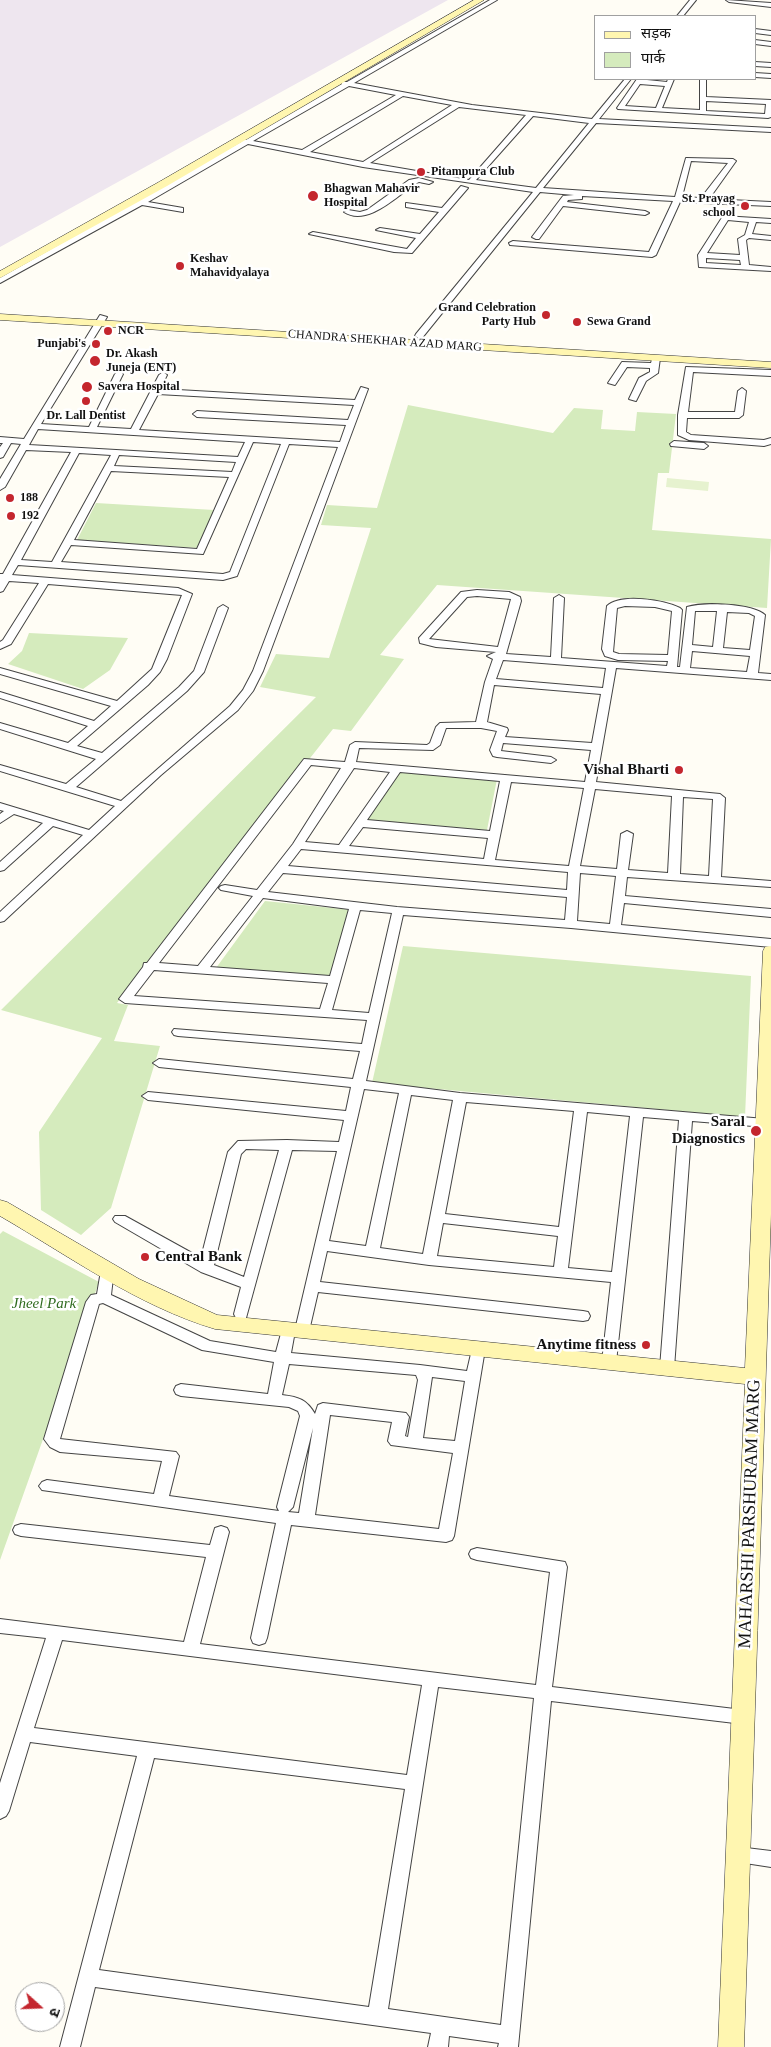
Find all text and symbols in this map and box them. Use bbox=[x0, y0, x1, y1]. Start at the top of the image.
legend bbox=[594, 15, 756, 80]
text: सड़क bbox=[641, 25, 671, 44]
text: पार्क bbox=[641, 50, 665, 69]
place label: Pitampura Club bbox=[431, 165, 523, 179]
marker: Pitampura Club bbox=[415, 166, 427, 178]
place label: Bhagwan Mahavir Hospital bbox=[324, 182, 432, 210]
marker: Bhagwan Mahavir Hospital bbox=[306, 189, 320, 203]
place label: St. Prayag school bbox=[675, 192, 735, 220]
marker: St. Prayag school bbox=[739, 200, 751, 212]
place label: Keshav Mahavidyalaya bbox=[190, 252, 280, 280]
marker: Keshav Mahavidyalaya bbox=[174, 260, 186, 272]
place label: Grand Celebration Party Hub bbox=[427, 301, 536, 329]
marker: Grand Celebration Party Hub bbox=[540, 309, 552, 321]
place label: Sewa Grand bbox=[587, 315, 658, 329]
marker: Sewa Grand bbox=[571, 316, 583, 328]
place label: NCR bbox=[118, 324, 143, 338]
marker: NCR bbox=[102, 325, 114, 337]
street label: CHANDRA SHEKHAR AZAD MARG bbox=[292, 327, 478, 355]
place label: Punjabi's bbox=[31, 337, 86, 351]
marker: Punjabi's bbox=[90, 338, 102, 350]
place label: Dr. Akash Juneja (ENT) bbox=[106, 347, 179, 375]
marker: Dr. Akash Juneja (ENT) bbox=[88, 354, 102, 368]
marker: Savera Hospital bbox=[80, 380, 94, 394]
place label: Savera Hospital bbox=[98, 380, 191, 394]
marker: Dr. Lall Dentist bbox=[80, 395, 92, 407]
place label: Dr. Lall Dentist bbox=[42, 409, 130, 423]
place label: 188 bbox=[20, 491, 40, 505]
marker: 188 bbox=[4, 492, 16, 504]
place label: 192 bbox=[21, 509, 41, 523]
marker: 192 bbox=[5, 510, 17, 522]
place label: Vishal Bharti bbox=[574, 761, 669, 779]
marker: Vishal Bharti bbox=[673, 764, 685, 776]
place label: Saral Diagnostics bbox=[658, 1113, 745, 1148]
marker: Saral Diagnostics bbox=[749, 1124, 763, 1138]
place label: Central Bank bbox=[155, 1248, 251, 1266]
marker: Central Bank bbox=[139, 1251, 151, 1263]
park label: Jheel Park bbox=[9, 1295, 79, 1313]
place label: Anytime fitness bbox=[519, 1336, 636, 1354]
marker: Anytime fitness bbox=[640, 1339, 652, 1351]
street label: MAHARSHI PARSHURAM MARG bbox=[735, 1382, 765, 1646]
north arrow bbox=[15, 1982, 65, 2032]
text: उ bbox=[43, 2005, 64, 2019]

